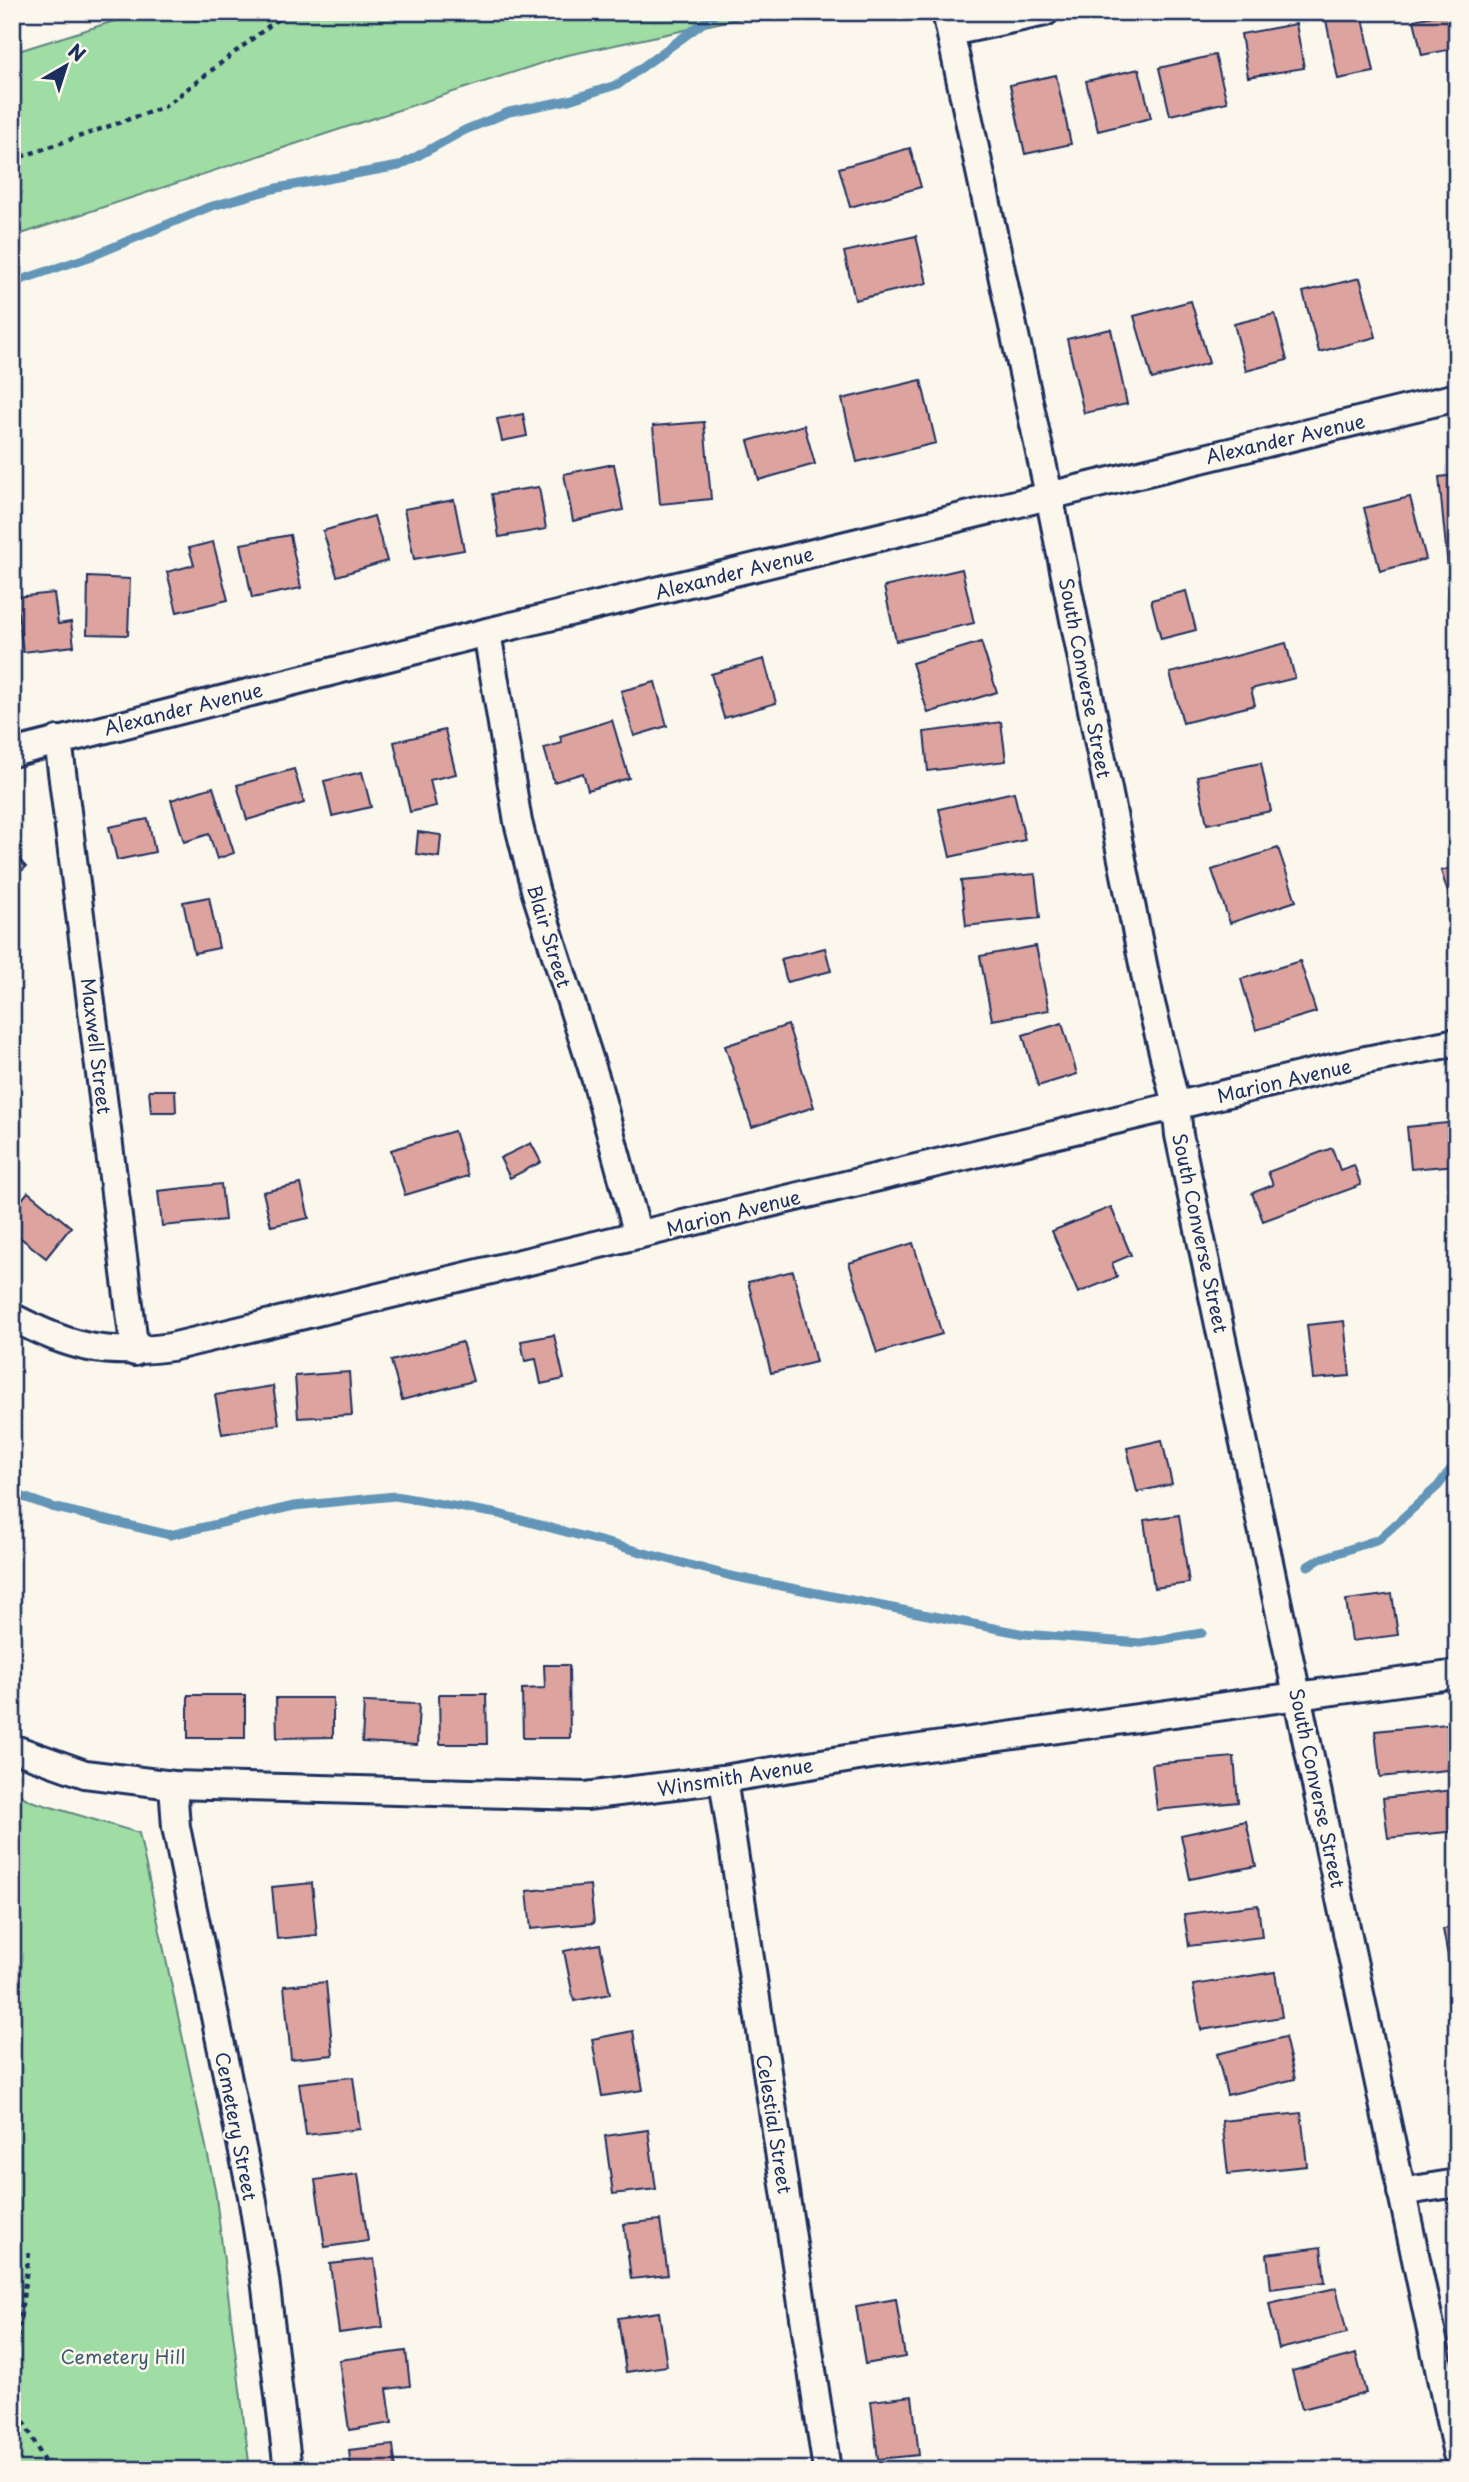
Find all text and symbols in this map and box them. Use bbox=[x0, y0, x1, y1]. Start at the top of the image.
north arrow bbox=[32, 32, 102, 102]
text: N bbox=[63, 36, 92, 68]
street label: Alexander Avenue bbox=[1203, 406, 1367, 470]
street label: Alexander Avenue bbox=[652, 539, 816, 605]
street label: South Converse Street bbox=[1053, 576, 1119, 781]
street label: Alexander Avenue bbox=[101, 675, 265, 741]
street label: Blair Street bbox=[521, 881, 579, 991]
street label: Maxwell Street bbox=[75, 976, 119, 1116]
street label: Marion Avenue bbox=[1214, 1051, 1354, 1109]
street label: South Converse Street bbox=[1166, 1131, 1236, 1336]
street label: Marion Avenue bbox=[663, 1182, 803, 1242]
street label: South Converse Street bbox=[1283, 1686, 1353, 1891]
street label: Winsmith Avenue bbox=[655, 1750, 815, 1802]
street label: Cemetery Street bbox=[209, 2049, 265, 2203]
street label: Celestial Street bbox=[750, 2052, 800, 2196]
park label: Cemetery Hill bbox=[61, 2342, 185, 2370]

